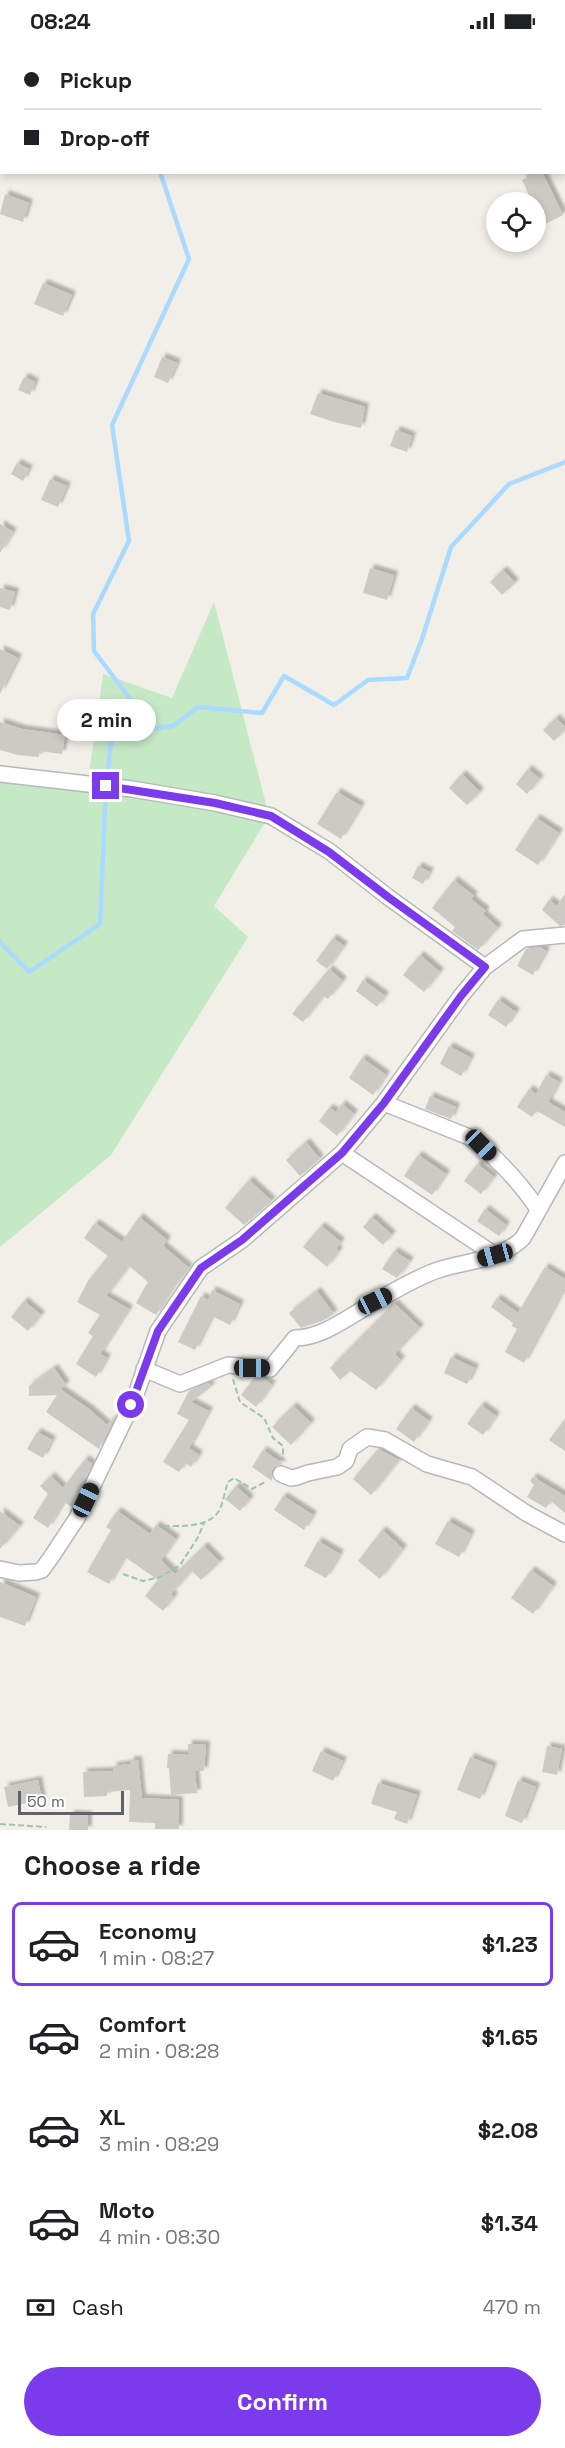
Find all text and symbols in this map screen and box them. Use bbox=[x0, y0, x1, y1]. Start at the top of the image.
text: 08:24 bbox=[30, 7, 91, 35]
text: Pickup bbox=[60, 66, 132, 94]
text: Drop-off bbox=[60, 124, 150, 152]
map controls bbox=[486, 192, 546, 252]
button: locate bbox=[486, 192, 546, 252]
callout: 2 min bbox=[57, 699, 156, 741]
text: 2 min bbox=[81, 707, 132, 733]
route end bbox=[92, 772, 119, 799]
car bbox=[462, 1126, 500, 1164]
car bbox=[475, 1242, 515, 1268]
car bbox=[355, 1285, 395, 1317]
car bbox=[234, 1359, 270, 1377]
route start bbox=[117, 1391, 144, 1418]
car bbox=[70, 1480, 102, 1520]
scale bar bbox=[18, 1788, 124, 1816]
text: 50 m bbox=[27, 1791, 65, 1812]
text: Choose a ride bbox=[24, 1848, 201, 1883]
icon: car bbox=[27, 1917, 81, 1971]
text: Economy bbox=[99, 1917, 197, 1945]
text: $1.23 bbox=[482, 1930, 538, 1958]
text: 1 min · 08:27 bbox=[99, 1945, 214, 1971]
icon: car bbox=[27, 2010, 81, 2064]
text: Comfort bbox=[99, 2010, 187, 2038]
text: $1.65 bbox=[482, 2023, 538, 2051]
text: 2 min · 08:28 bbox=[99, 2038, 219, 2064]
icon: car bbox=[27, 2103, 81, 2157]
text: XL bbox=[99, 2103, 125, 2131]
text: $2.08 bbox=[478, 2116, 538, 2144]
text: 3 min · 08:29 bbox=[99, 2131, 219, 2157]
icon: car bbox=[27, 2196, 81, 2250]
text: Moto bbox=[99, 2196, 155, 2224]
text: $1.34 bbox=[481, 2209, 538, 2237]
text: 4 min · 08:30 bbox=[99, 2224, 220, 2250]
icon: cash bbox=[24, 2291, 57, 2324]
text: Cash bbox=[72, 2293, 124, 2321]
text: 470 m bbox=[483, 2294, 541, 2320]
button: Confirm bbox=[24, 2367, 541, 2436]

